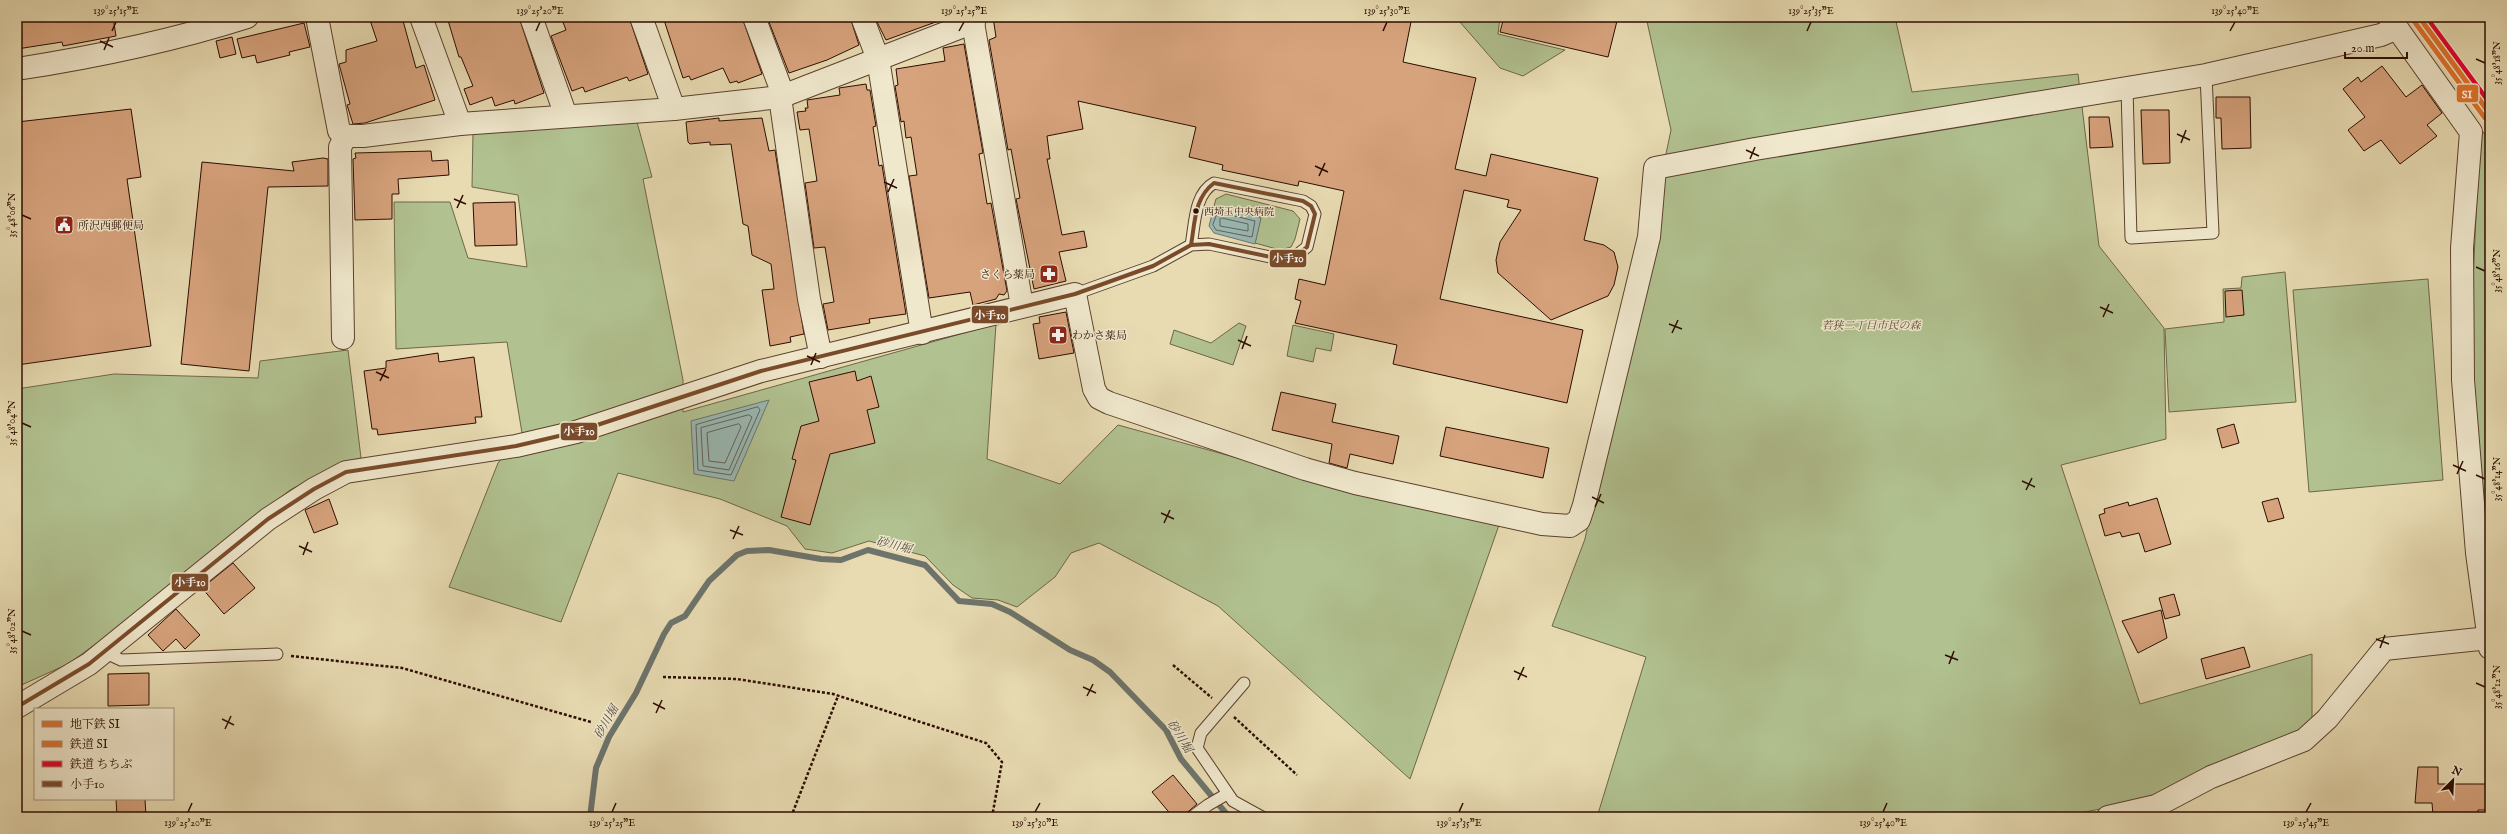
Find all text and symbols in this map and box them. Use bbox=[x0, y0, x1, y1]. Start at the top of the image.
text: 139°25'15"E bbox=[93, 5, 139, 18]
text: 139°25'20"E bbox=[516, 5, 564, 18]
text: 139°25'25"E bbox=[941, 5, 987, 18]
text: 139°25'30"E bbox=[1364, 5, 1410, 18]
text: 139°25'35"E bbox=[1788, 5, 1834, 18]
text: 139°25'40"E bbox=[2211, 5, 2259, 18]
scale bar bbox=[2345, 34, 2407, 60]
text: 20 m bbox=[2351, 41, 2374, 56]
text: 35°48'18"N bbox=[2491, 41, 2504, 85]
line badge: SI bbox=[2456, 84, 2479, 103]
text: SI bbox=[2462, 88, 2472, 102]
text: 35°48'06"N bbox=[6, 192, 19, 237]
marker: 西埼玉中央病院 bbox=[1191, 206, 1201, 216]
place label: 西埼玉中央病院 bbox=[1204, 206, 1274, 219]
public building icon: 所沢西郵便局 bbox=[53, 214, 75, 236]
place label: 所沢西郵便局 bbox=[78, 219, 144, 233]
line badge: 小手10 bbox=[1269, 249, 1307, 268]
text: 35°48'16"N bbox=[2491, 249, 2504, 293]
text: 小手10 bbox=[1272, 252, 1304, 266]
pharmacy icon: さくら薬局 bbox=[1038, 263, 1060, 285]
place label: さくら薬局 bbox=[980, 268, 1035, 282]
line badge: 小手10 bbox=[971, 305, 1009, 324]
text: 小手10 bbox=[974, 309, 1006, 323]
park label: 若狭二丁目市民の森 bbox=[1822, 319, 1921, 333]
pharmacy icon: わかさ薬局 bbox=[1047, 324, 1069, 346]
place label: わかさ薬局 bbox=[1072, 329, 1127, 343]
text: 35°48'04"N bbox=[6, 400, 19, 446]
line badge: 小手10 bbox=[560, 422, 598, 441]
text: 小手10 bbox=[563, 425, 595, 439]
text: 35°48'14"N bbox=[2491, 456, 2504, 501]
water label: 砂川堀 bbox=[875, 534, 915, 558]
line badge: 小手10 bbox=[171, 573, 209, 592]
text: 小手10 bbox=[174, 576, 206, 590]
text: 35°48'02"N bbox=[6, 608, 19, 654]
text: 35°48'12"N bbox=[2491, 665, 2504, 709]
water label: 砂川堀 bbox=[591, 701, 623, 742]
legend bbox=[34, 708, 174, 800]
text: 地下鉄 SI bbox=[70, 717, 120, 732]
water label: 砂川堀 bbox=[1164, 717, 1197, 757]
text: 鉄道 SI bbox=[69, 737, 108, 752]
text: 鉄道 ちちぶ bbox=[69, 757, 133, 772]
north arrow bbox=[2433, 760, 2473, 800]
text: N bbox=[2449, 763, 2464, 780]
text: 小手10 bbox=[70, 777, 104, 792]
text: 139°25'20"E bbox=[164, 817, 212, 830]
text: 139°25'25"E bbox=[589, 817, 635, 830]
text: 139°25'30"E bbox=[1012, 817, 1058, 830]
text: 139°25'35"E bbox=[1436, 817, 1482, 830]
text: 139°25'40"E bbox=[1859, 817, 1907, 830]
text: 139°25'45"E bbox=[2283, 817, 2329, 830]

